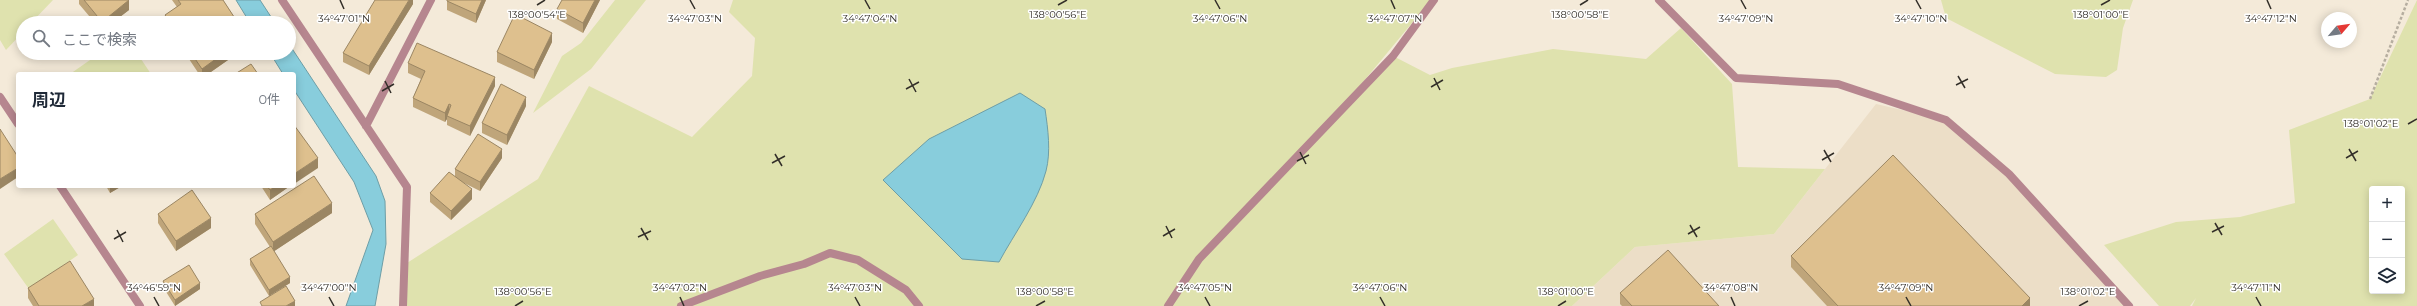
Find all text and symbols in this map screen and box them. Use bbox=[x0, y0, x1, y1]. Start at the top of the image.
text: 138°00'54"E bbox=[508, 8, 566, 21]
text: 138°00'56"E bbox=[1029, 8, 1087, 21]
text: 138°00'58"E bbox=[1551, 8, 1609, 21]
text: 138°01'00"E bbox=[2073, 8, 2129, 21]
text: 34°47'01"N bbox=[318, 12, 370, 25]
text: 34°47'03"N bbox=[668, 12, 722, 25]
text: 34°47'04"N bbox=[843, 12, 897, 25]
text: 34°47'06"N bbox=[1193, 12, 1247, 25]
text: 34°47'07"N bbox=[1368, 12, 1422, 25]
text: 34°47'09"N bbox=[1719, 12, 1773, 25]
text: 34°47'10"N bbox=[1895, 12, 1947, 25]
text: 34°47'12"N bbox=[2245, 12, 2297, 25]
north arrow bbox=[2321, 12, 2357, 48]
search box bbox=[16, 16, 296, 60]
icon: search bbox=[30, 27, 52, 49]
text: ここで検索 bbox=[62, 30, 137, 49]
text: 周辺 bbox=[32, 90, 66, 110]
text: 0件 bbox=[258, 91, 280, 107]
text: 138°01'02"E bbox=[2344, 117, 2399, 130]
map controls bbox=[2369, 186, 2405, 294]
button: + bbox=[2369, 186, 2405, 222]
button: − bbox=[2369, 222, 2405, 258]
button: layers bbox=[2369, 258, 2405, 294]
text: 34°46'59"N bbox=[127, 281, 181, 294]
text: 34°47'00"N bbox=[301, 281, 357, 294]
text: 34°47'02"N bbox=[653, 281, 707, 294]
text: 34°47'03"N bbox=[828, 281, 882, 294]
text: 34°47'05"N bbox=[1178, 281, 1232, 294]
text: 34°47'06"N bbox=[1353, 281, 1407, 294]
text: 34°47'08"N bbox=[1703, 281, 1759, 294]
text: 34°47'09"N bbox=[1879, 281, 1933, 294]
text: 34°47'11"N bbox=[2231, 281, 2281, 294]
text: 138°00'56"E bbox=[494, 285, 552, 298]
text: 138°00'58"E bbox=[1016, 285, 1074, 298]
text: 138°01'00"E bbox=[1538, 285, 1594, 298]
text: 138°01'02"E bbox=[2061, 285, 2116, 298]

